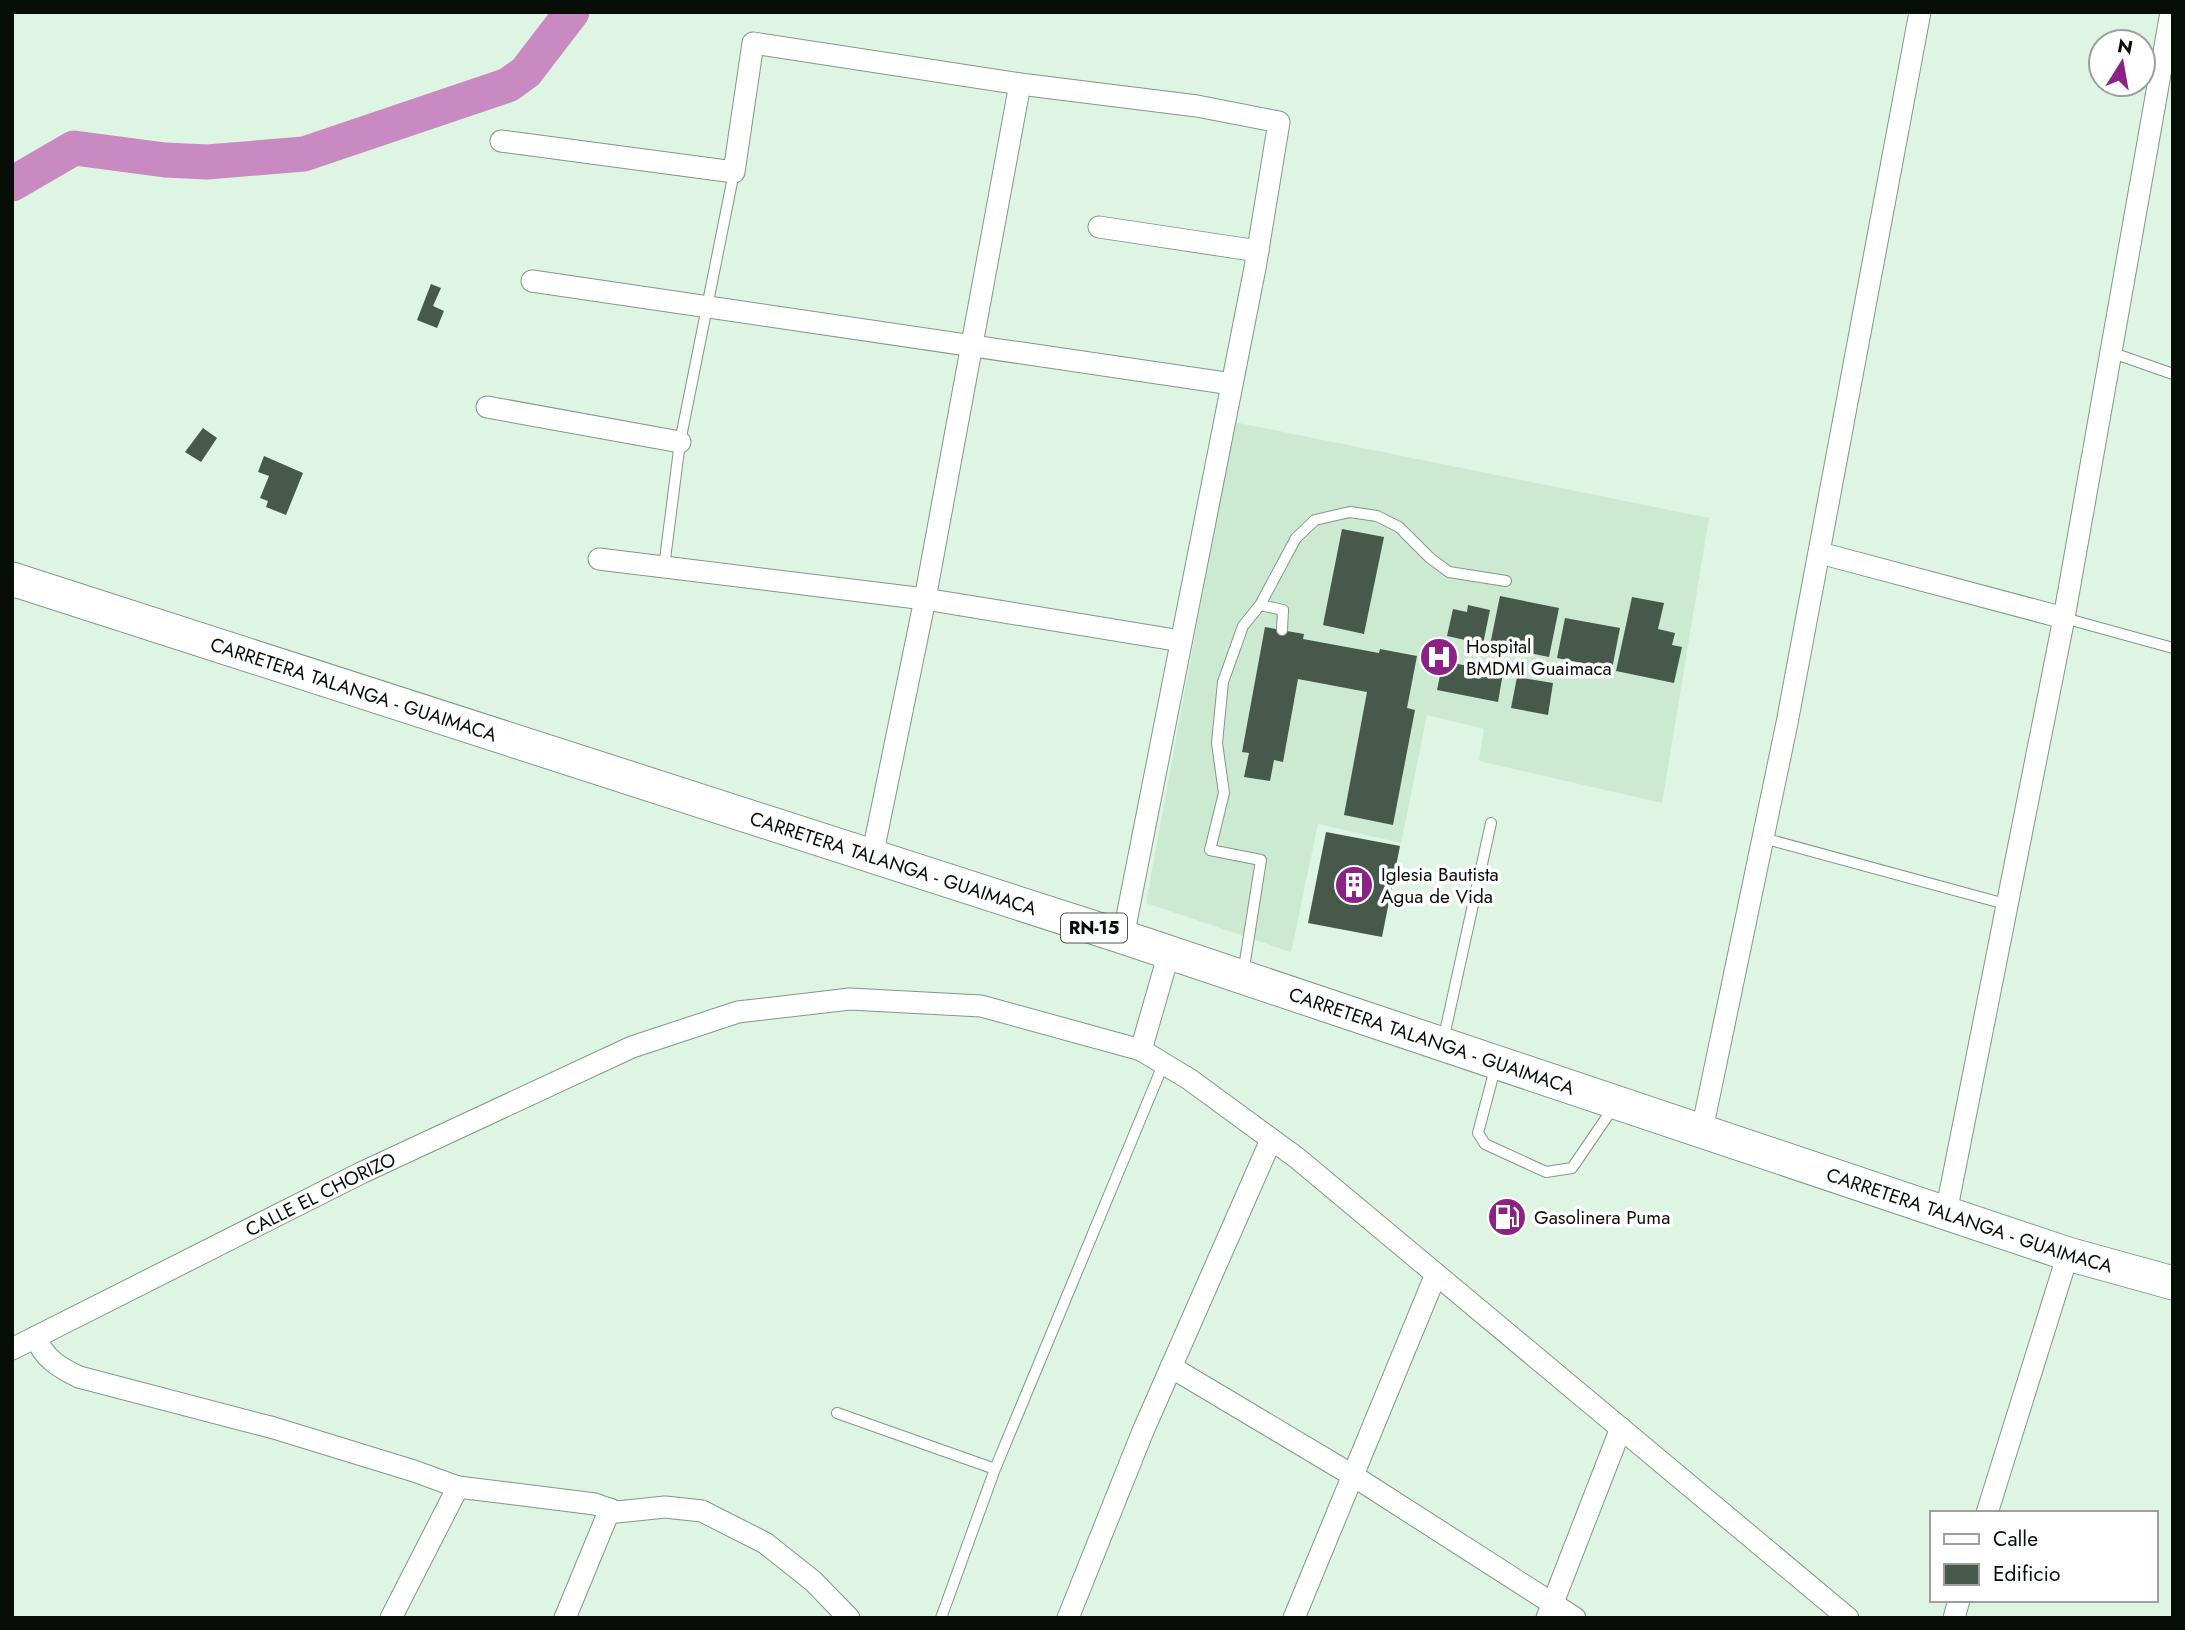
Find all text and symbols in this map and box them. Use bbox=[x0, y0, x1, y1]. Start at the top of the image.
north arrow bbox=[2087, 28, 2157, 98]
text: N bbox=[2115, 32, 2135, 61]
street label: CARRETERA TALANGA - GUAIMACA bbox=[207, 630, 501, 748]
place label: Hospital BMDMI Guaimaca bbox=[1466, 633, 1612, 682]
hospital icon: Hospital BMDMI Guaimaca bbox=[1418, 636, 1460, 678]
street label: CARRETERA TALANGA - GUAIMACA bbox=[747, 804, 1041, 922]
place label: Iglesia Bautista Agua de Vida bbox=[1381, 861, 1499, 910]
building icon: Iglesia Bautista Agua de Vida bbox=[1333, 864, 1375, 906]
road number: RN-15 bbox=[1061, 914, 1127, 943]
street label: CARRETERA TALANGA - GUAIMACA bbox=[1285, 980, 1579, 1101]
street label: CALLE EL CHORIZO bbox=[240, 1145, 400, 1243]
street label: CARRETERA TALANGA - GUAIMACA bbox=[1823, 1160, 2116, 1279]
fuel station icon: Gasolinera Puma bbox=[1486, 1196, 1528, 1238]
place label: Gasolinera Puma bbox=[1534, 1204, 1670, 1231]
legend bbox=[1930, 1511, 2157, 1602]
text: Calle bbox=[1993, 1524, 2038, 1554]
text: Edificio bbox=[1993, 1559, 2060, 1589]

